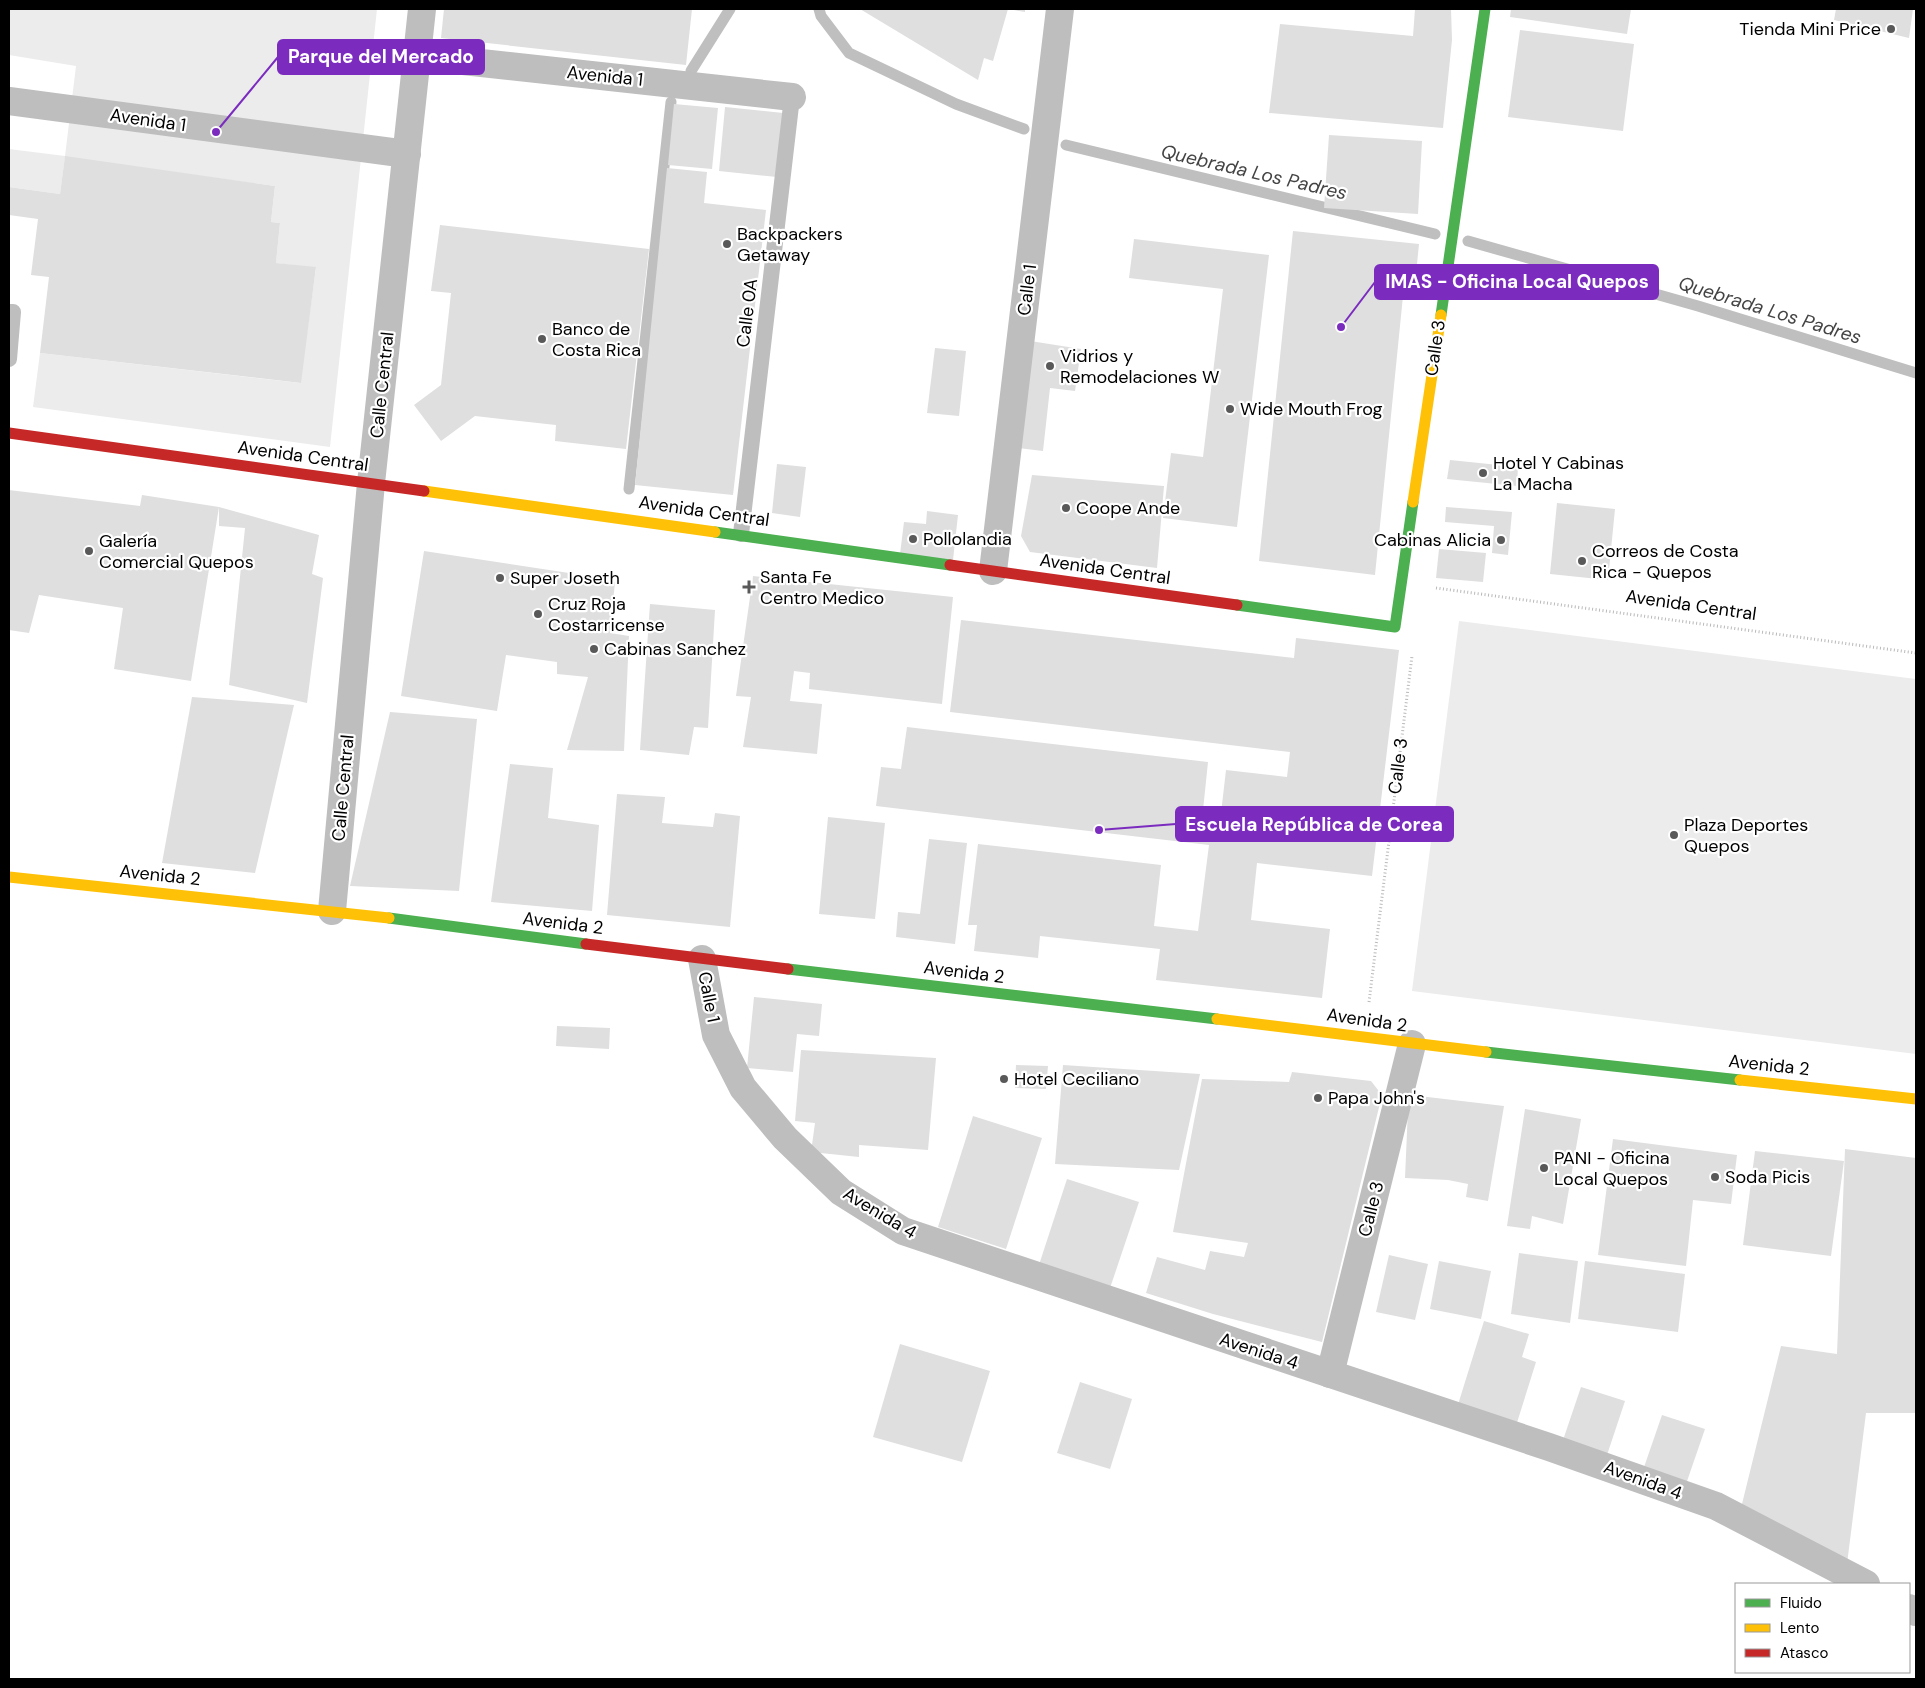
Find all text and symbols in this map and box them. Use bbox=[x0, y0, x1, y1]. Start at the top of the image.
place label: Tienda Mini Price bbox=[1739, 17, 1881, 41]
marker: Tienda Mini Price bbox=[1885, 23, 1897, 35]
callout: Parque del Mercado bbox=[278, 40, 484, 74]
text: Parque del Mercado bbox=[288, 44, 474, 69]
street label: Avenida 1 bbox=[566, 60, 644, 92]
street label: Avenida 1 bbox=[108, 103, 188, 137]
water label: Quebrada Los Padres bbox=[1159, 138, 1349, 206]
place label: Backpackers Getaway bbox=[737, 222, 843, 267]
marker: Backpackers Getaway bbox=[721, 238, 733, 250]
street label: Calle 1 bbox=[1012, 263, 1042, 317]
callout: IMAS - Oficina Local Quepos bbox=[1375, 265, 1658, 299]
text: IMAS - Oficina Local Quepos bbox=[1385, 269, 1649, 294]
water label: Quebrada Los Padres bbox=[1675, 270, 1865, 350]
street label: Calle 0A bbox=[731, 277, 763, 349]
place label: Banco de Costa Rica bbox=[552, 317, 641, 362]
street label: Calle 3 bbox=[1419, 318, 1451, 378]
street label: Calle Central bbox=[364, 331, 400, 439]
marker: Banco de Costa Rica bbox=[536, 333, 548, 345]
place label: Vidrios y Remodelaciones W bbox=[1060, 344, 1220, 389]
marker: Vidrios y Remodelaciones W bbox=[1044, 360, 1056, 372]
place label: Wide Mouth Frog bbox=[1240, 397, 1383, 421]
marker: Wide Mouth Frog bbox=[1224, 403, 1236, 415]
street label: Avenida Central bbox=[236, 435, 370, 477]
place label: Hotel Y Cabinas La Macha bbox=[1493, 451, 1624, 496]
marker: Hotel Y Cabinas La Macha bbox=[1477, 467, 1489, 479]
street label: Avenida Central bbox=[637, 490, 771, 532]
place label: Coope Ande bbox=[1076, 496, 1180, 520]
marker: Coope Ande bbox=[1060, 502, 1072, 514]
place label: Pollolandia bbox=[923, 527, 1012, 551]
place label: Cabinas Alicia bbox=[1374, 528, 1491, 552]
place label: Galería Comercial Quepos bbox=[99, 529, 254, 574]
marker: Pollolandia bbox=[907, 533, 919, 545]
marker: Cabinas Alicia bbox=[1495, 534, 1507, 546]
place label: Correos de Costa Rica - Quepos bbox=[1592, 539, 1739, 584]
marker: Galería Comercial Quepos bbox=[83, 545, 95, 557]
street label: Avenida Central bbox=[1038, 548, 1172, 590]
marker: Correos de Costa Rica - Quepos bbox=[1576, 555, 1588, 567]
place label: Santa Fe Centro Medico bbox=[760, 565, 884, 610]
place label: Super Joseth bbox=[510, 566, 620, 590]
marker: Super Joseth bbox=[494, 572, 506, 584]
marker: Santa Fe Centro Medico bbox=[742, 580, 756, 594]
street label: Avenida Central bbox=[1624, 584, 1758, 626]
place label: Cruz Roja Costarricense bbox=[548, 592, 665, 637]
marker: Cruz Roja Costarricense bbox=[532, 608, 544, 620]
place label: Cabinas Sanchez bbox=[604, 637, 746, 661]
marker: Cabinas Sanchez bbox=[588, 643, 600, 655]
street label: Calle Central bbox=[326, 734, 360, 842]
street label: Calle 3 bbox=[1383, 737, 1413, 795]
callout: Escuela República de Corea bbox=[1176, 807, 1453, 841]
text: Escuela República de Corea bbox=[1185, 812, 1443, 837]
place label: Plaza Deportes Quepos bbox=[1684, 813, 1808, 858]
marker: Plaza Deportes Quepos bbox=[1668, 829, 1680, 841]
street label: Avenida 2 bbox=[118, 859, 202, 891]
street label: Avenida 2 bbox=[521, 906, 605, 940]
street label: Avenida 2 bbox=[922, 955, 1006, 989]
street label: Calle 1 bbox=[692, 970, 726, 1024]
street label: Avenida 2 bbox=[1325, 1002, 1409, 1038]
street label: Avenida 2 bbox=[1727, 1049, 1811, 1081]
place label: Hotel Ceciliano bbox=[1014, 1067, 1139, 1091]
marker: Hotel Ceciliano bbox=[998, 1073, 1010, 1085]
place label: Papa John's bbox=[1328, 1086, 1425, 1110]
marker: Papa John's bbox=[1312, 1092, 1324, 1104]
place label: PANI - Oficina Local Quepos bbox=[1554, 1146, 1670, 1191]
marker: PANI - Oficina Local Quepos bbox=[1538, 1162, 1550, 1174]
place label: Soda Picis bbox=[1725, 1165, 1810, 1189]
marker: Soda Picis bbox=[1709, 1171, 1721, 1183]
street label: Calle 3 bbox=[1353, 1179, 1389, 1239]
street label: Avenida 4 bbox=[839, 1182, 921, 1244]
street label: Avenida 4 bbox=[1216, 1327, 1302, 1375]
street label: Avenida 4 bbox=[1600, 1455, 1686, 1505]
legend bbox=[1735, 1583, 1910, 1673]
text: Fluido bbox=[1780, 1593, 1822, 1613]
text: Lento bbox=[1780, 1618, 1819, 1638]
text: Atasco bbox=[1780, 1643, 1828, 1663]

